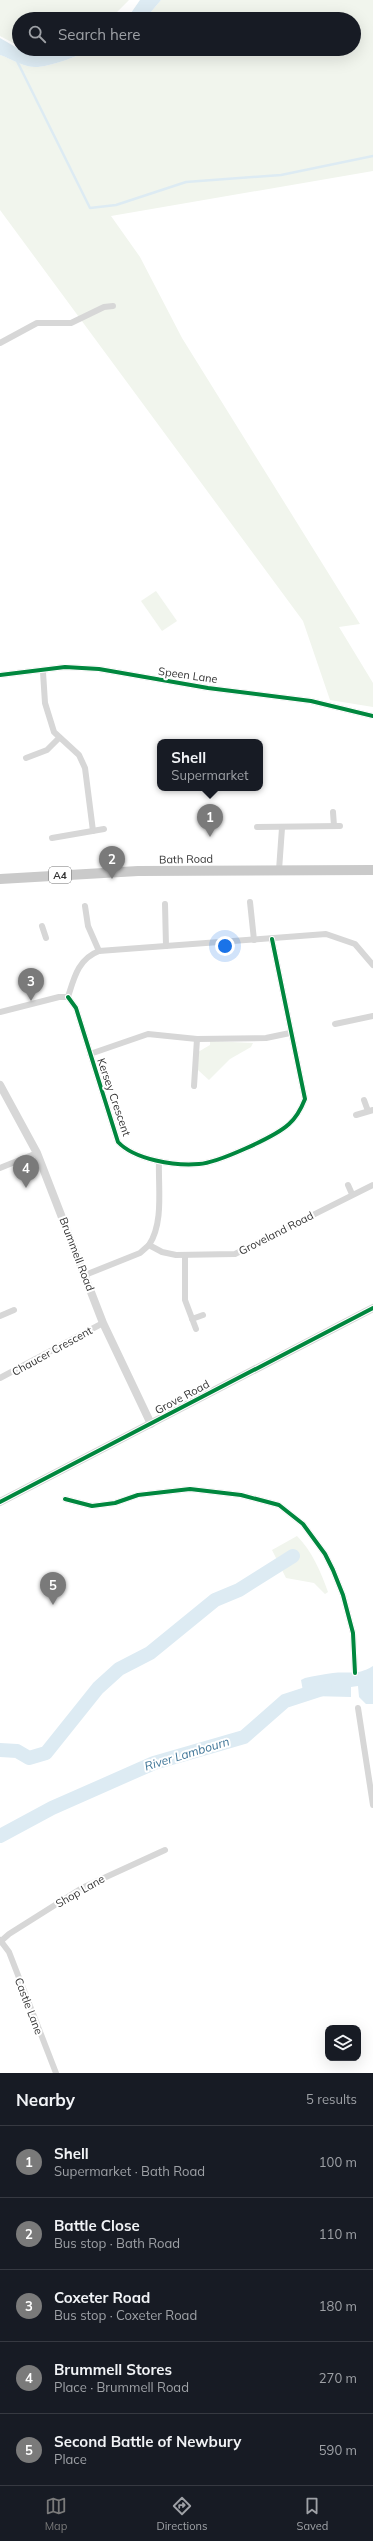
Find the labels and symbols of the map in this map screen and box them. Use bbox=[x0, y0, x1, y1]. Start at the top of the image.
street label: Speen Lane bbox=[157, 664, 219, 686]
pin: 1 bbox=[197, 804, 223, 837]
pin: 2 bbox=[99, 846, 125, 879]
street label: Bath Road bbox=[159, 852, 213, 866]
road number: A4 bbox=[49, 867, 71, 883]
your location bbox=[215, 936, 235, 956]
pin: 3 bbox=[18, 968, 44, 1001]
street label: Kersey Crescent bbox=[94, 1056, 134, 1138]
pin: 4 bbox=[13, 1155, 39, 1188]
street label: Groveland Road bbox=[236, 1208, 316, 1258]
street label: Brummell Road bbox=[56, 1215, 98, 1293]
street label: Chaucer Crescent bbox=[9, 1323, 95, 1379]
street label: Grove Road bbox=[152, 1377, 212, 1417]
pin: 5 bbox=[40, 1572, 66, 1605]
water label: River Lambourn bbox=[143, 1733, 231, 1774]
street label: Shop Lane bbox=[53, 1871, 107, 1911]
street label: Castle Lane bbox=[12, 1976, 46, 2036]

